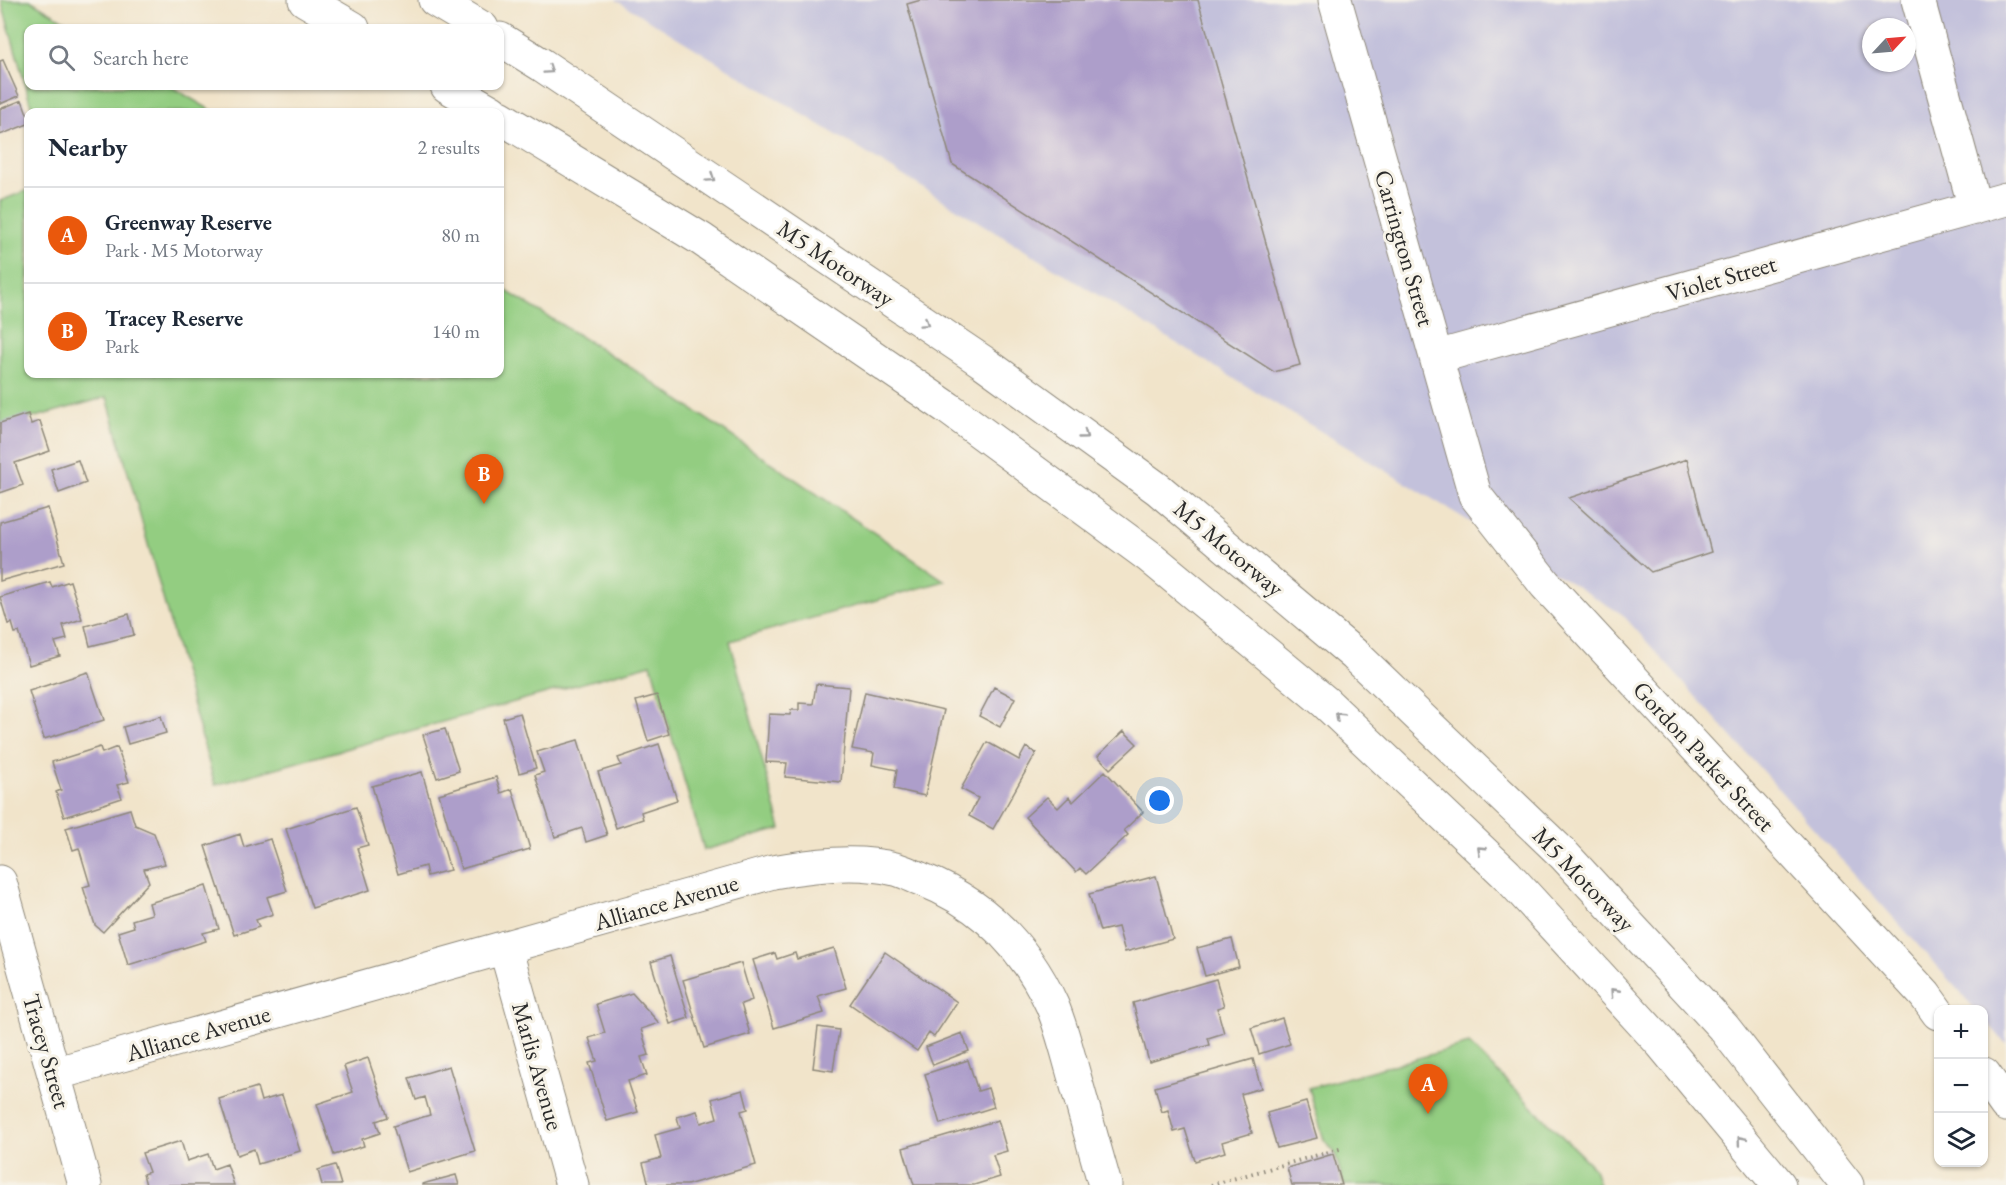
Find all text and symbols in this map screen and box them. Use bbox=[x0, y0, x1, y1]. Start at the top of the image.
north arrow bbox=[1862, 18, 1916, 72]
search box bbox=[24, 24, 504, 90]
icon: search bbox=[45, 41, 78, 74]
text: Search here bbox=[93, 43, 188, 72]
one-way arrow bbox=[543, 62, 554, 73]
text: Nearby bbox=[48, 130, 128, 164]
text: 2 results bbox=[417, 134, 480, 160]
street label: Carrington Street bbox=[1368, 166, 1442, 330]
one-way arrow bbox=[705, 171, 715, 183]
text: Greenway Reserve bbox=[105, 208, 272, 237]
street label: M5 Motorway bbox=[772, 213, 901, 314]
text: A bbox=[60, 222, 75, 248]
text: 80 m bbox=[441, 222, 480, 248]
text: Park · M5 Motorway bbox=[105, 237, 263, 263]
street label: Violet Street bbox=[1662, 247, 1780, 309]
text: Tracey Reserve bbox=[105, 304, 243, 333]
one-way arrow bbox=[919, 315, 929, 327]
text: B bbox=[61, 318, 74, 344]
text: 140 m bbox=[432, 318, 480, 344]
text: Park bbox=[105, 333, 139, 359]
one-way arrow bbox=[1078, 428, 1089, 439]
pin: B bbox=[464, 454, 504, 504]
street label: M5 Motorway bbox=[1168, 493, 1291, 603]
street label: Gordon Parker Street bbox=[1626, 674, 1782, 838]
one-way arrow bbox=[1336, 712, 1346, 723]
your location bbox=[1145, 786, 1174, 815]
street label: M5 Motorway bbox=[1526, 820, 1642, 938]
one-way arrow bbox=[1477, 846, 1487, 857]
street label: Alliance Avenue bbox=[589, 867, 742, 938]
one-way arrow bbox=[1610, 989, 1621, 999]
street label: Tracey Street bbox=[16, 990, 78, 1112]
street label: Alliance Avenue bbox=[121, 998, 274, 1069]
street label: Marlis Avenue bbox=[505, 998, 571, 1134]
map controls bbox=[1934, 1005, 1988, 1167]
button: + bbox=[1934, 1005, 1988, 1059]
button: − bbox=[1934, 1059, 1988, 1113]
pin: A bbox=[1408, 1064, 1448, 1114]
button: layers bbox=[1934, 1113, 1988, 1167]
one-way arrow bbox=[1738, 1136, 1749, 1147]

